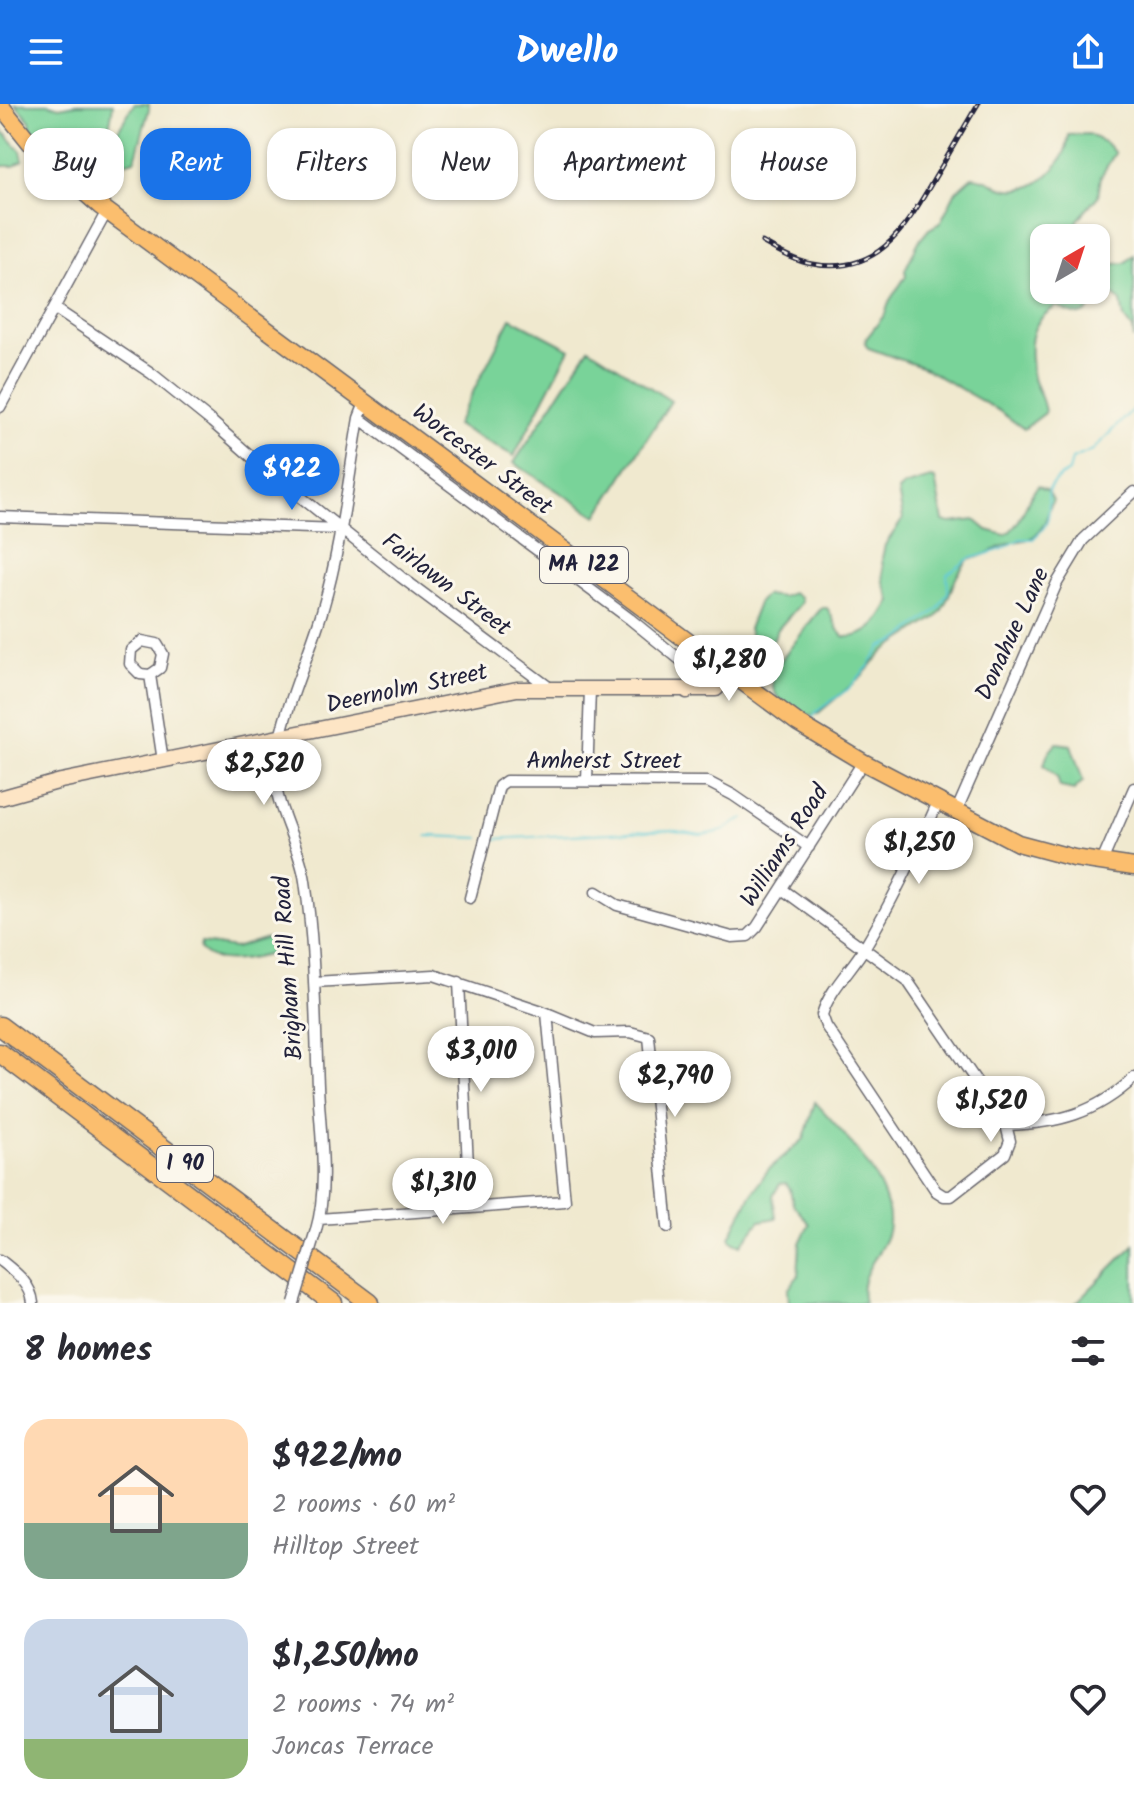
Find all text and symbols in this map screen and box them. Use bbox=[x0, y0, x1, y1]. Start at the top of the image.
text: Dwello bbox=[516, 24, 618, 81]
icon: menu bbox=[24, 30, 68, 74]
icon: share bbox=[1066, 30, 1110, 74]
chip: Buy bbox=[24, 128, 124, 200]
chip: Rent bbox=[140, 128, 251, 200]
chip: Filters bbox=[267, 128, 396, 200]
chip: New bbox=[412, 128, 518, 200]
chip: Apartment bbox=[534, 128, 715, 200]
chip: House bbox=[731, 128, 856, 200]
north arrow bbox=[1030, 224, 1110, 304]
map controls bbox=[1030, 224, 1110, 304]
street label: Worcester Street bbox=[403, 394, 561, 526]
pin: $922 bbox=[245, 444, 339, 512]
text: $922 bbox=[263, 449, 321, 491]
street label: Fairlawn Street bbox=[373, 523, 520, 647]
road number: MA 122 bbox=[540, 547, 628, 583]
street label: Donahue Lane bbox=[965, 561, 1061, 707]
pin: $1,280 bbox=[664, 635, 794, 703]
text: $1,280 bbox=[692, 640, 766, 682]
street label: Deernolm Street bbox=[323, 653, 492, 725]
pin: $2,520 bbox=[199, 739, 329, 807]
street label: Amherst Street bbox=[526, 742, 682, 781]
text: $2,520 bbox=[224, 744, 304, 786]
street label: Williams Road bbox=[730, 776, 840, 915]
pin: $1,250 bbox=[854, 818, 984, 886]
text: $1,250 bbox=[883, 823, 955, 865]
street label: Brigham Hill Road bbox=[263, 874, 315, 1061]
pin: $3,010 bbox=[416, 1026, 546, 1094]
text: $3,010 bbox=[446, 1031, 516, 1073]
pin: $2,790 bbox=[610, 1051, 740, 1119]
text: $2,790 bbox=[637, 1056, 713, 1098]
pin: $1,520 bbox=[926, 1076, 1056, 1144]
text: $1,520 bbox=[955, 1081, 1027, 1123]
road number: I 90 bbox=[157, 1146, 213, 1182]
pin: $1,310 bbox=[378, 1158, 508, 1226]
text: $1,310 bbox=[410, 1163, 476, 1205]
text: 8 homes bbox=[24, 1324, 152, 1378]
icon: filters bbox=[1066, 1329, 1110, 1373]
text: $922/mo bbox=[272, 1430, 402, 1484]
icon: home bbox=[88, 1451, 184, 1547]
icon: heart bbox=[1066, 1477, 1110, 1521]
text: 2 rooms · 60 m² bbox=[272, 1484, 455, 1526]
text: Hilltop Street bbox=[272, 1526, 419, 1568]
text: $1,250/mo bbox=[272, 1630, 419, 1684]
icon: home bbox=[88, 1651, 184, 1747]
icon: heart bbox=[1066, 1677, 1110, 1721]
text: 2 rooms · 74 m² bbox=[272, 1684, 454, 1726]
text: Joncas Terrace bbox=[272, 1726, 433, 1768]

